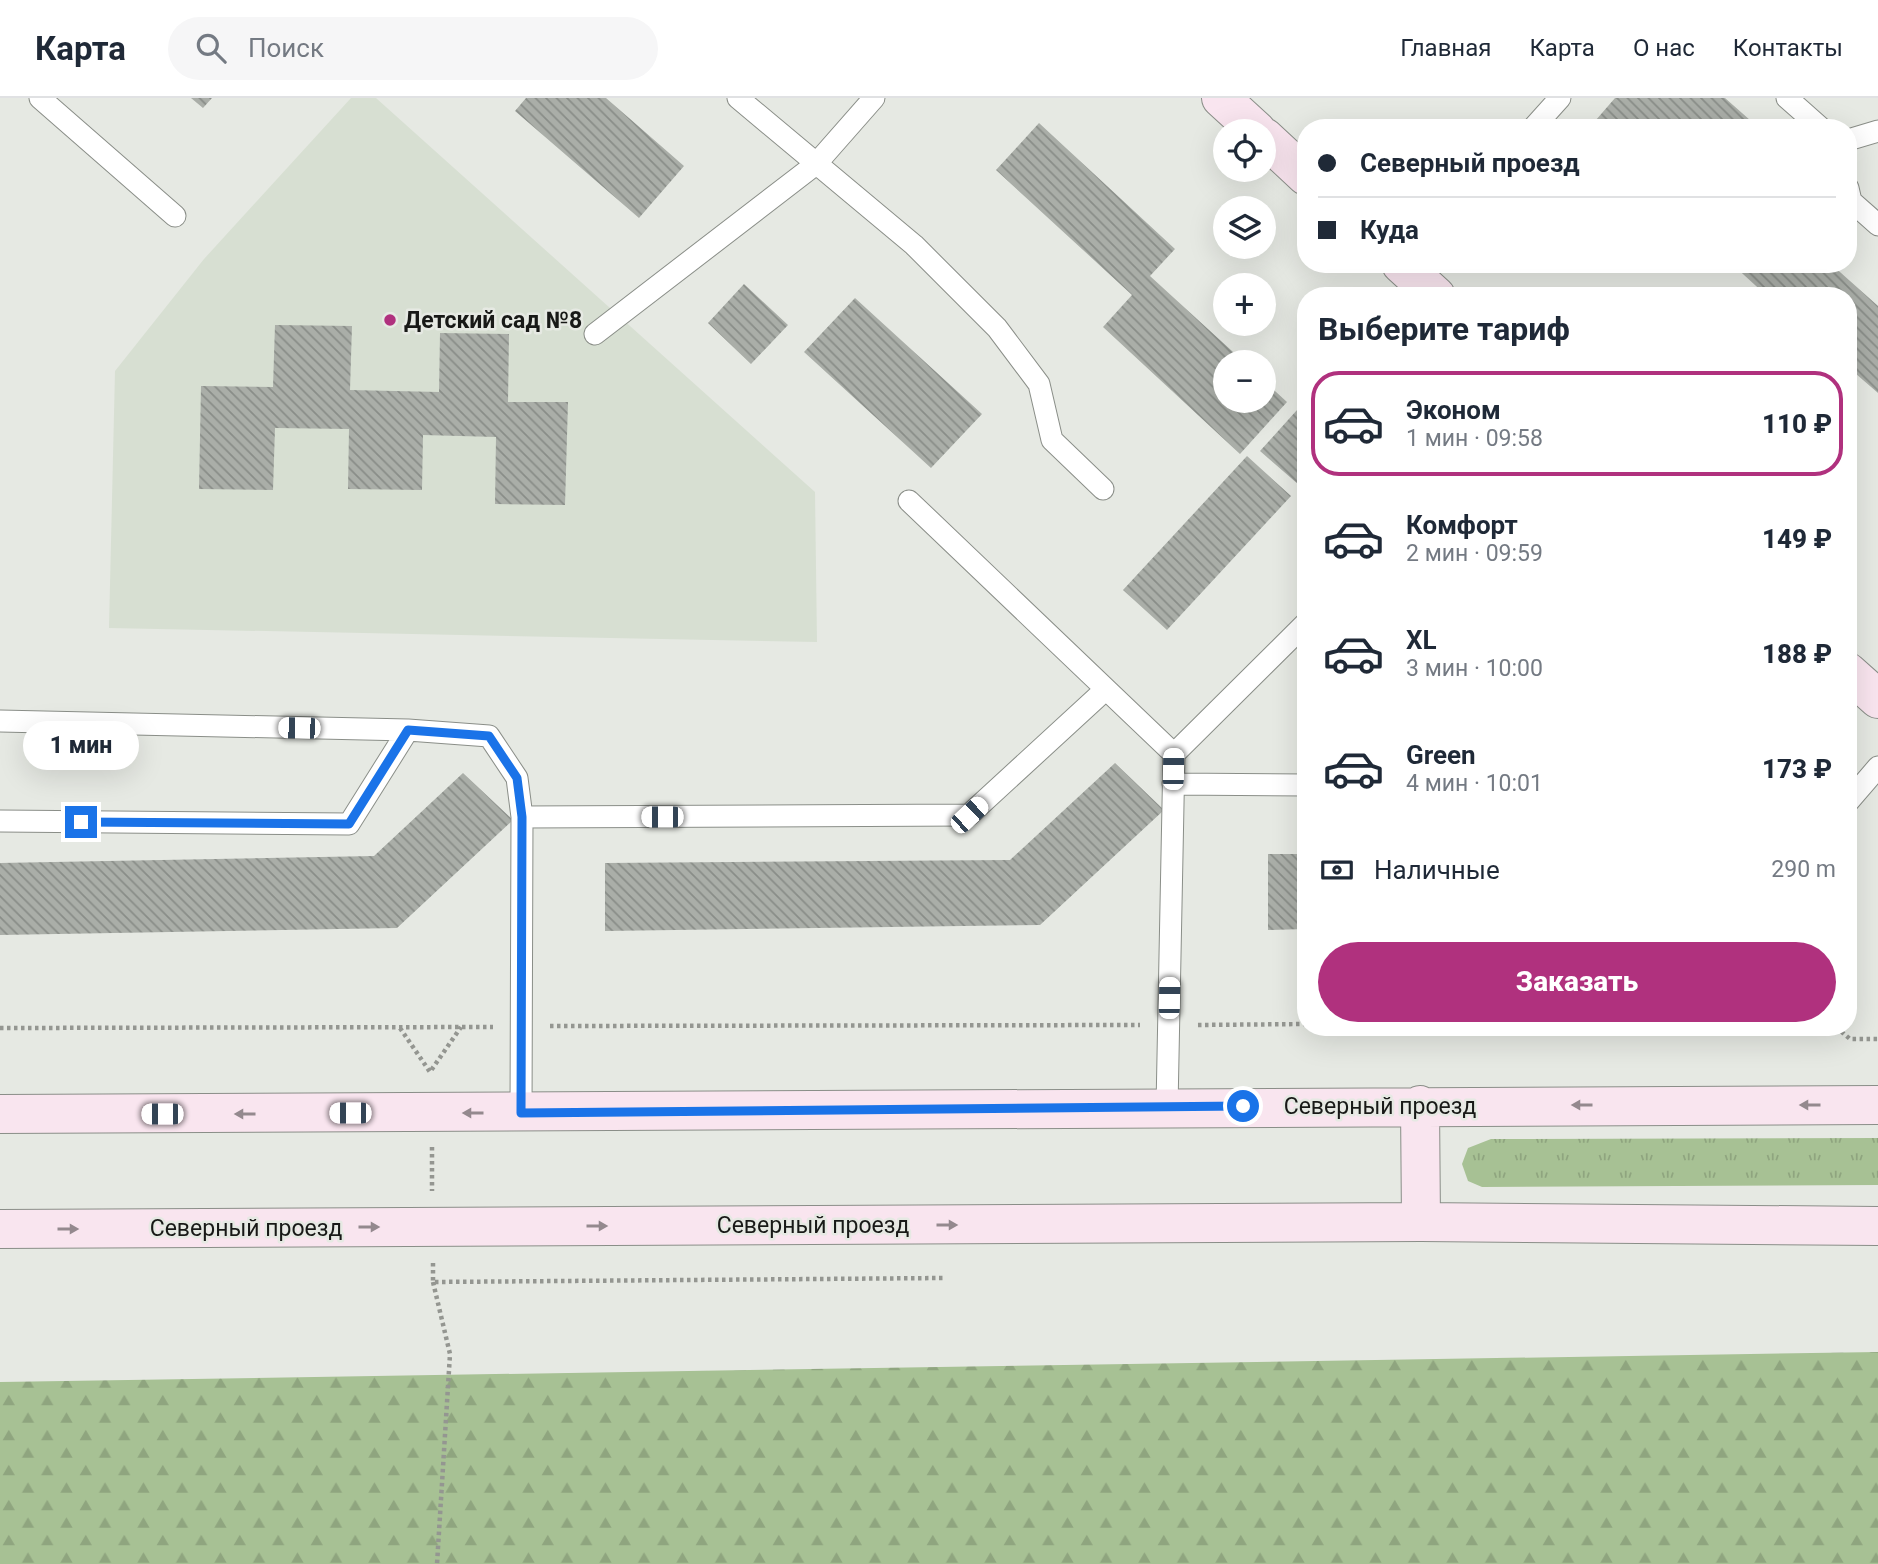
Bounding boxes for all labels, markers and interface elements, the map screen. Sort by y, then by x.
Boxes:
search box [168,17,658,80]
text: Карта [35,29,126,68]
icon: search [192,29,230,67]
text: Поиск [248,33,324,63]
text: Главная [1400,34,1491,62]
text: Карта [1529,34,1595,62]
text: О нас [1633,34,1695,62]
text: Контакты [1733,34,1843,62]
map controls [1213,119,1276,413]
button: locate [1213,119,1276,182]
text: Северный проезд [1360,148,1580,178]
button: layers [1213,196,1276,259]
text: Куда [1360,215,1419,245]
button: + [1213,273,1276,336]
place label: Детский сад №8 [404,307,582,334]
text: Выберите тариф [1318,310,1570,348]
marker: Детский сад №8 [382,312,398,328]
button: − [1213,350,1276,413]
icon: car [1322,392,1385,455]
text: Эконом [1406,395,1501,425]
text: 110 ₽ [1762,409,1832,439]
text: 1 мин · 09:58 [1406,425,1543,452]
icon: car [1322,507,1385,570]
text: Комфорт [1406,510,1518,540]
text: 149 ₽ [1762,524,1832,554]
text: 2 мин · 09:59 [1406,540,1543,567]
icon: car [1322,622,1385,685]
text: XL [1406,625,1437,655]
text: 188 ₽ [1762,639,1832,669]
text: 3 мин · 10:00 [1406,655,1543,682]
car [278,717,321,739]
callout: 1 мин [23,720,139,770]
text: 1 мин [50,732,112,759]
icon: car [1322,737,1385,800]
text: Green [1406,740,1476,770]
car [1163,748,1184,790]
text: 173 ₽ [1762,754,1832,784]
text: 4 мин · 10:01 [1406,770,1543,797]
car [947,793,992,837]
route end [65,806,97,838]
car [642,807,684,828]
icon: cash [1318,851,1356,889]
text: Наличные [1374,855,1500,885]
text: 290 m [1771,856,1836,883]
button: Заказать [1318,942,1836,1022]
car [1159,977,1180,1019]
route start [1227,1090,1259,1122]
street label: Северный проезд [1284,1093,1476,1120]
one-way arrow [1571,1099,1593,1111]
one-way arrow [1799,1099,1821,1111]
car [330,1103,372,1124]
car [142,1104,184,1125]
one-way arrow [462,1107,484,1119]
one-way arrow [234,1108,256,1120]
street label: Северный проезд [717,1212,909,1239]
street label: Северный проезд [150,1215,342,1242]
one-way arrow [936,1219,958,1231]
one-way arrow [586,1220,608,1232]
one-way arrow [358,1222,380,1233]
one-way arrow [57,1223,79,1235]

